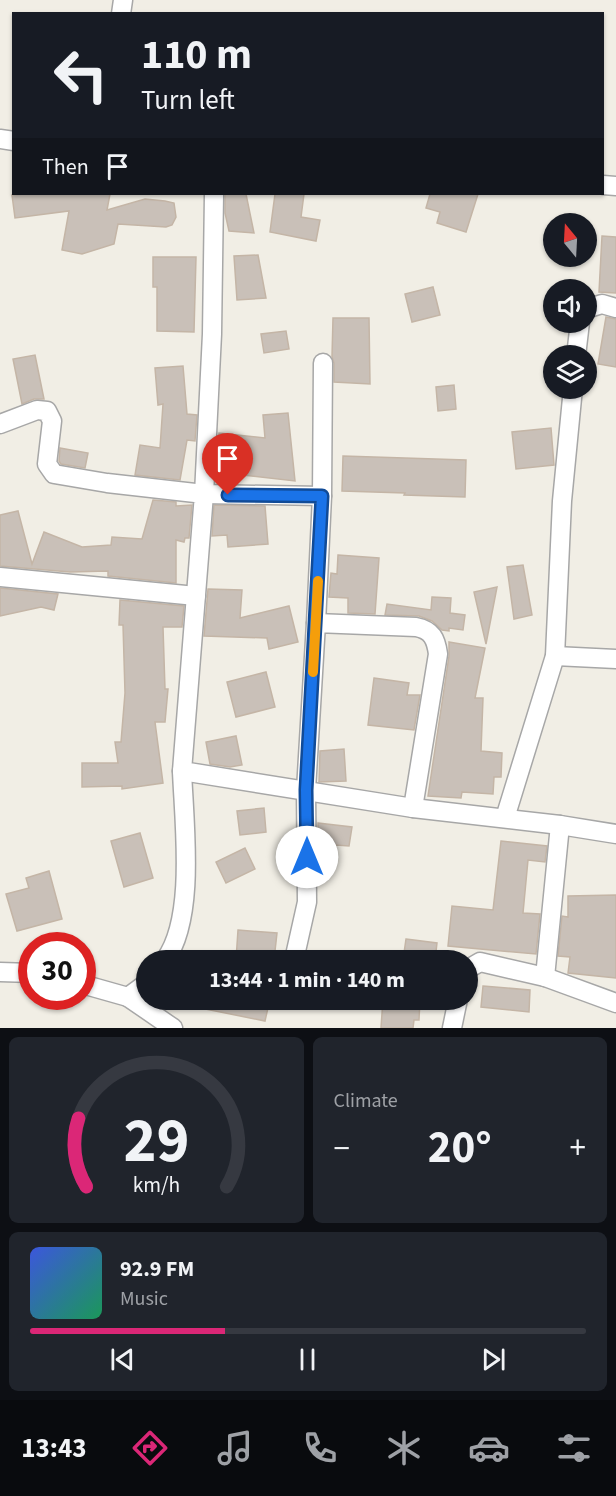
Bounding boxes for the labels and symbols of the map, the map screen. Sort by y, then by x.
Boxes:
north arrow [543,213,597,267]
pin [202,433,253,495]
position arrow [275,825,339,889]
speed limit sign: 30 [18,932,96,1010]

